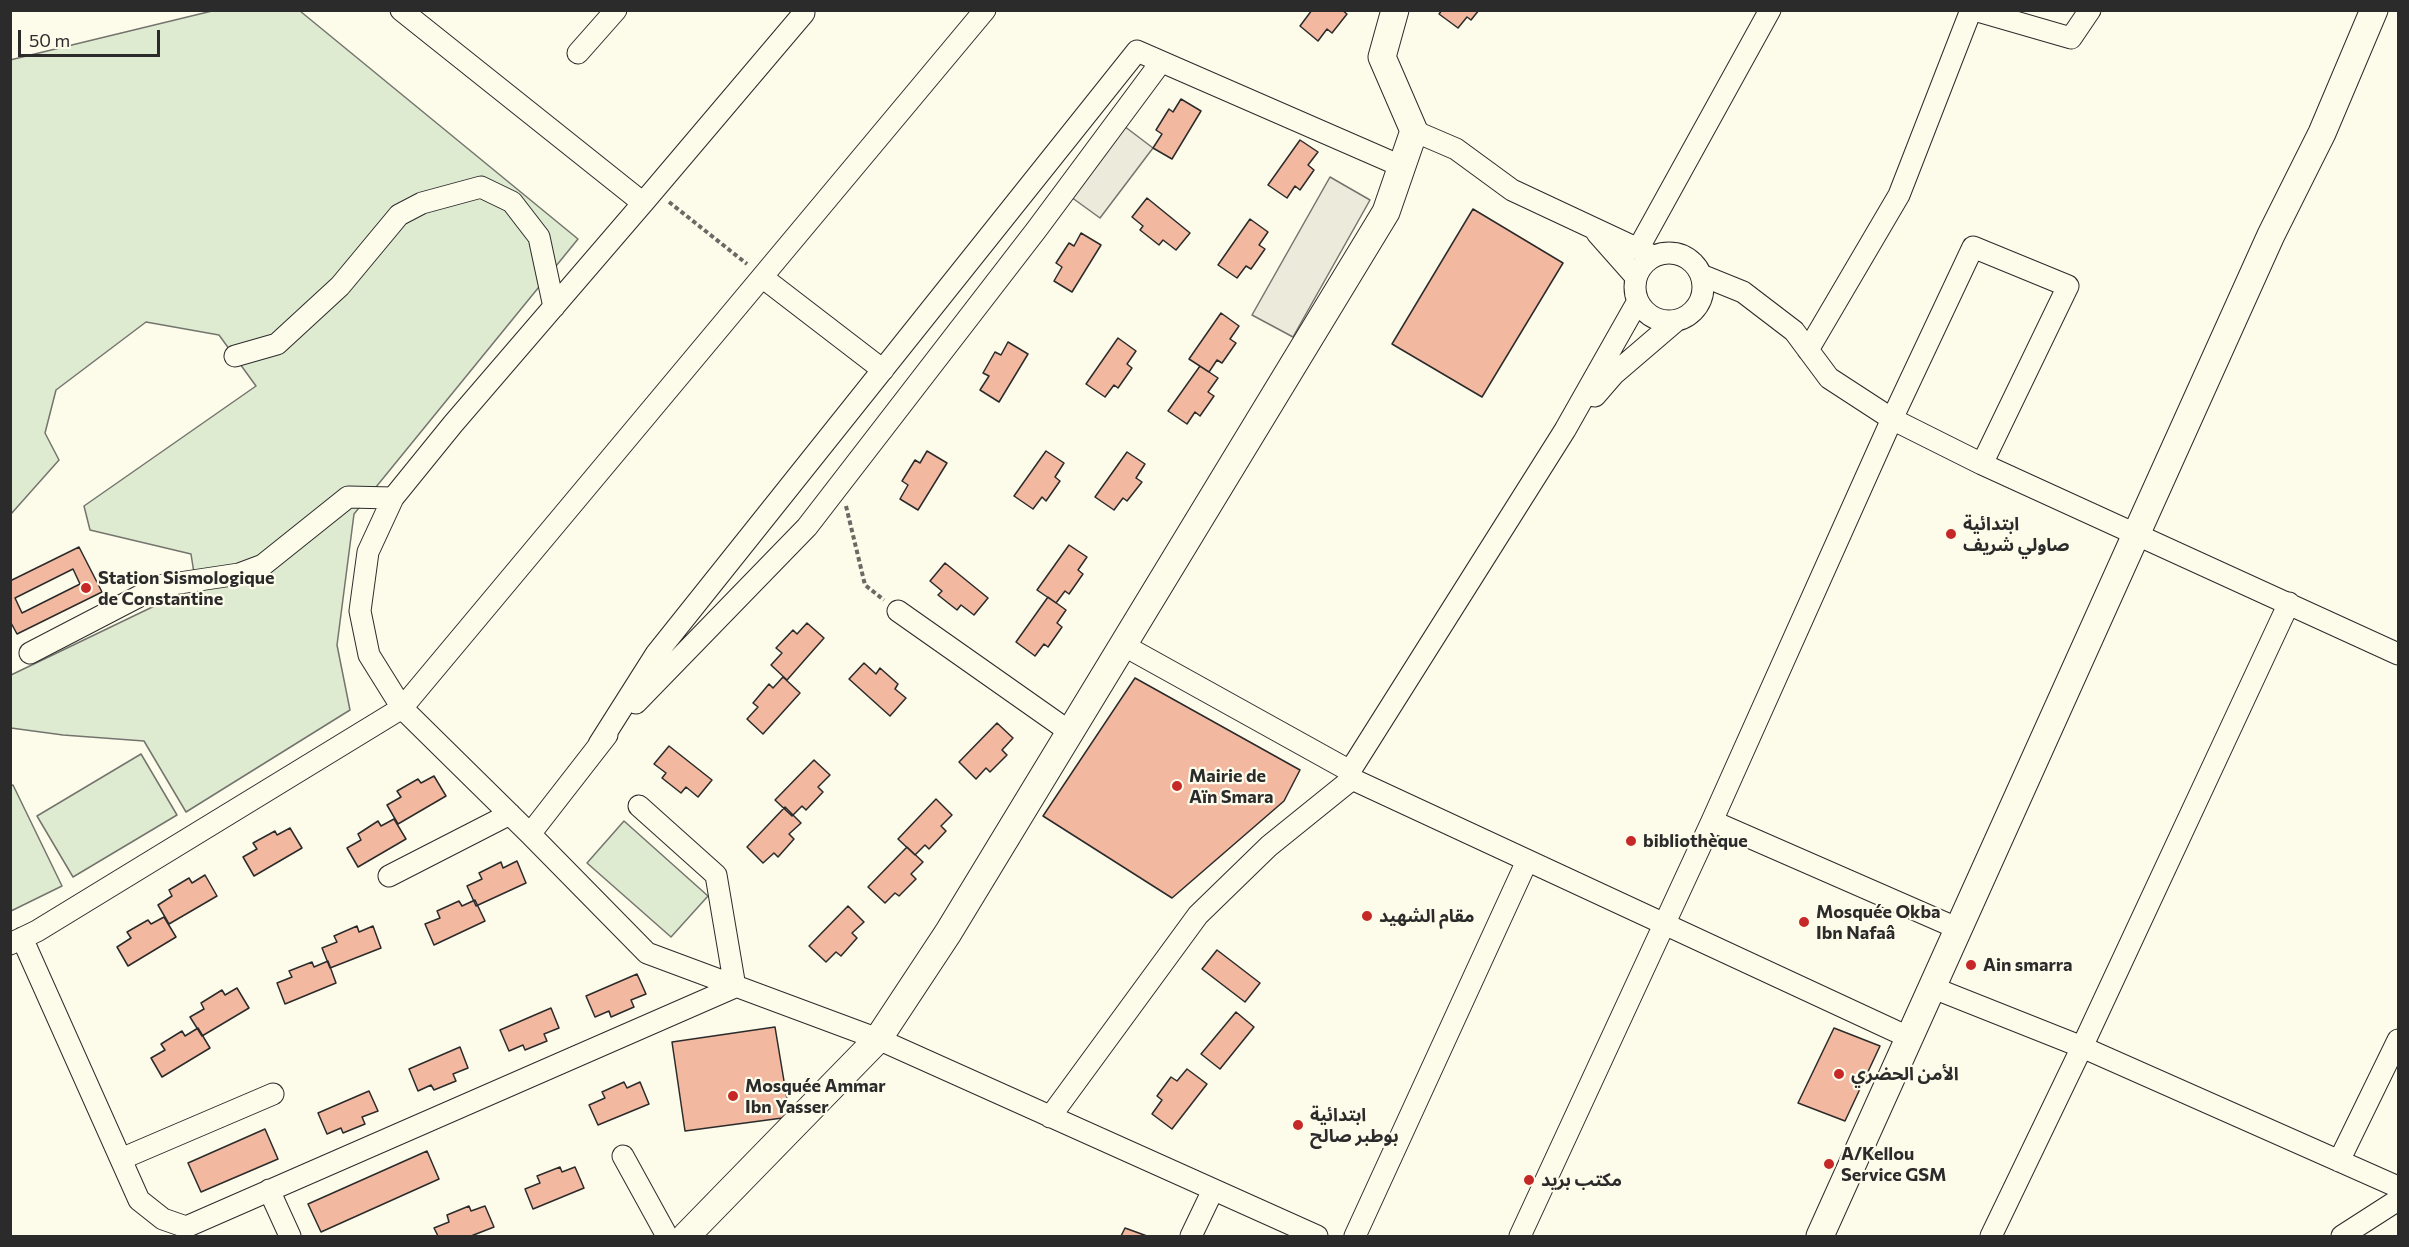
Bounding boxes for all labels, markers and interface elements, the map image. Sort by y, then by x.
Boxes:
scale bar [21,18,164,56]
text: 50 m [29,29,70,51]
place label: ابتدائية صاولي شريف [1963,513,2070,556]
marker: ابتدائية صاولي شريف [1944,527,1958,541]
place label: Station Sismologique de Constantine [98,567,275,610]
marker: Station Sismologique de Constantine [79,581,93,595]
place label: Mairie de Aïn Smara [1189,765,1274,808]
marker: Mairie de Aïn Smara [1170,779,1184,793]
place label: bibliothèque [1643,830,1748,852]
marker: bibliothèque [1624,834,1638,848]
place label: Mosquée Okba Ibn Nafaâ [1816,901,1941,944]
place label: مقام الشهيد [1379,905,1475,927]
marker: مقام الشهيد [1360,909,1374,923]
marker: Mosquée Okba Ibn Nafaâ [1797,915,1811,929]
place label: Ain smarra [1983,954,2073,976]
marker: Ain smarra [1964,958,1978,972]
place label: الأمن الحضري [1851,1063,1959,1085]
marker: الأمن الحضري [1832,1067,1846,1081]
place label: Mosquée Ammar Ibn Yasser [745,1075,886,1118]
marker: Mosquée Ammar Ibn Yasser [726,1089,740,1103]
place label: ابتدائية بوطبر صالح [1310,1104,1399,1146]
marker: ابتدائية بوطبر صالح [1291,1118,1305,1132]
place label: A/Kellou Service GSM [1841,1143,1946,1186]
marker: A/Kellou Service GSM [1822,1157,1836,1171]
place label: مكتب بريد [1541,1169,1622,1191]
marker: مكتب بريد [1522,1173,1536,1187]

